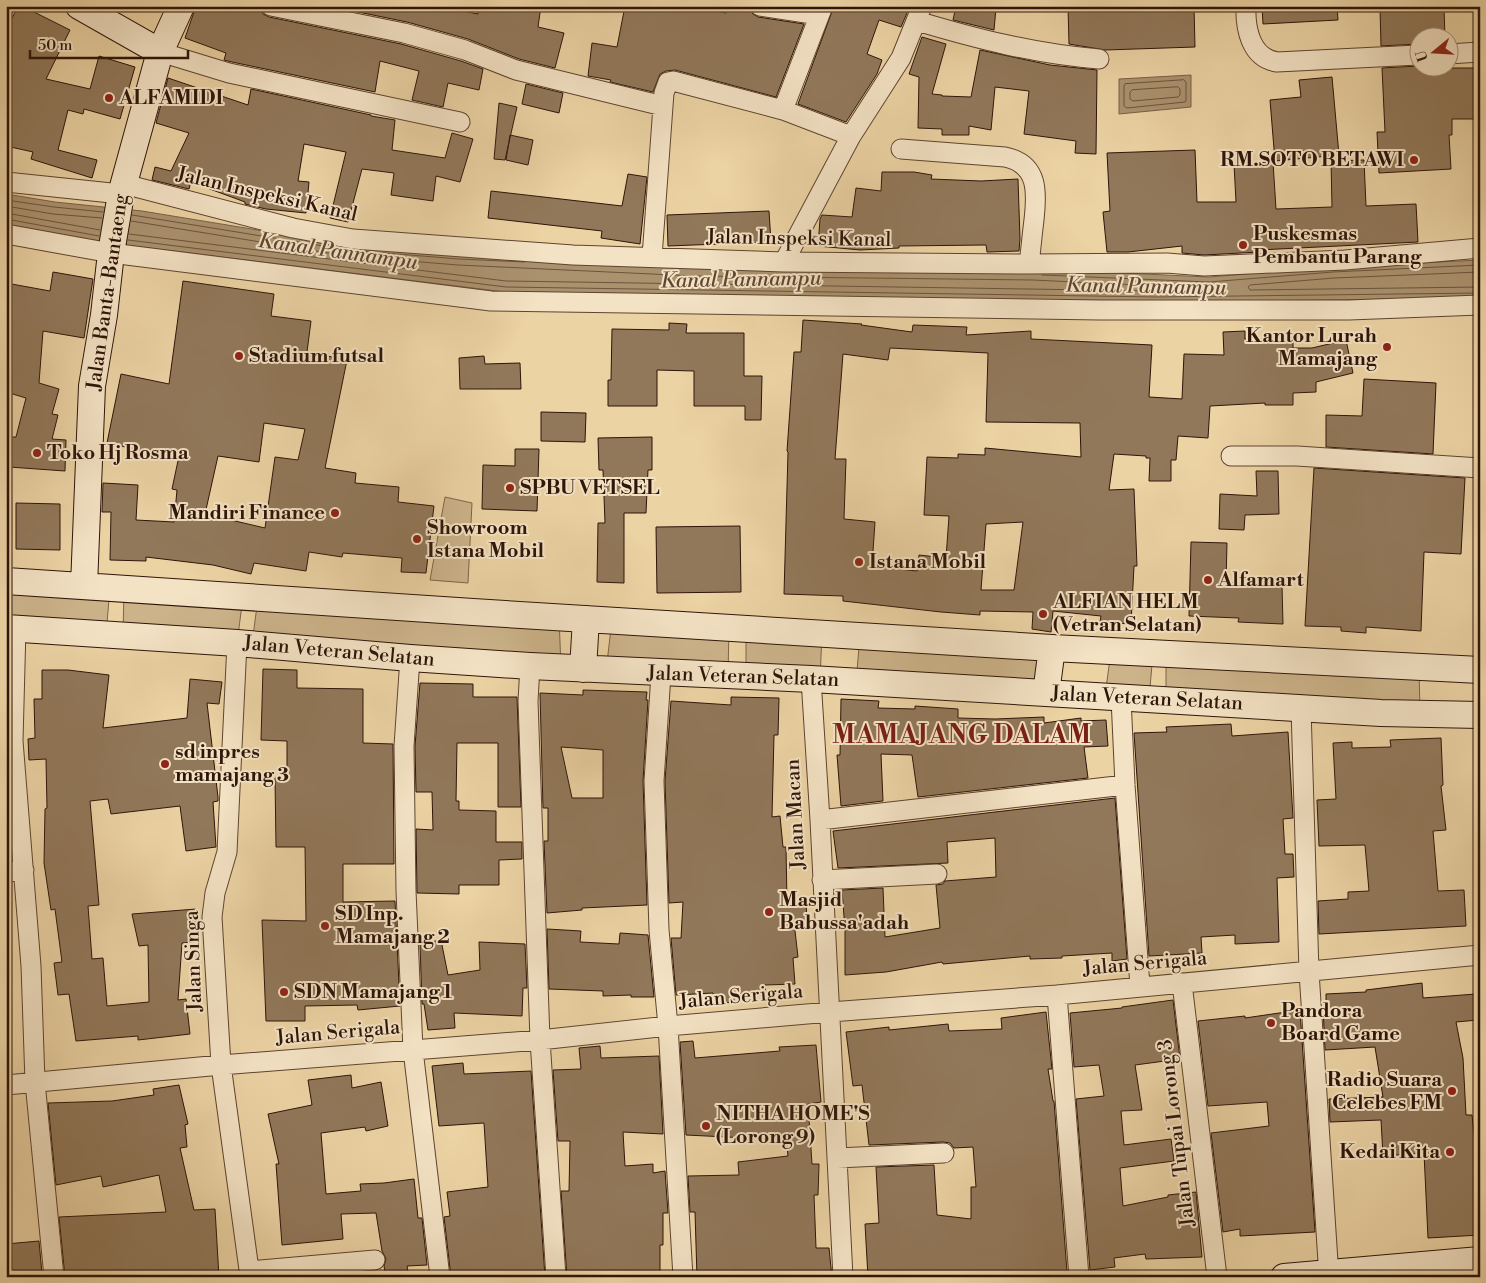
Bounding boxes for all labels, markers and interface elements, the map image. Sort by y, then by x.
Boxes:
scale bar [30,28,188,60]
north arrow [1408,28,1458,78]
text: 50 m [38,36,72,55]
text: U [1412,48,1433,64]
place label: ALFAMIDI [118,86,223,111]
marker: ALFAMIDI [103,92,115,104]
place label: RM.SOTO BETAWI [1220,148,1404,173]
marker: RM.SOTO BETAWI [1408,154,1420,166]
street label: Jalan Inspeksi Kanal [173,162,360,228]
street label: Jalan Banta-Bantaeng [82,191,134,393]
place label: Puskesmas Pembantu Parang [1253,222,1422,270]
street label: Jalan Inspeksi Kanal [705,225,892,253]
water label: Kanal Pannampu [256,228,420,276]
marker: Puskesmas Pembantu Parang [1237,239,1249,251]
water label: Kanal Pannampu [660,266,822,294]
water label: Kanal Pannampu [1065,273,1227,301]
place label: Kantor Lurah Mamajang [1246,324,1378,372]
marker: Kantor Lurah Mamajang [1381,341,1393,353]
place label: Stadium futsal [249,344,384,369]
marker: Stadium futsal [233,350,245,362]
place label: Toko Hj Rosma [47,441,189,466]
marker: Toko Hj Rosma [31,447,43,459]
place label: SPBU VETSEL [520,476,660,501]
marker: SPBU VETSEL [504,482,516,494]
place label: Mandiri Finance [168,501,325,526]
marker: Mandiri Finance [329,507,341,519]
place label: Showroom Istana Mobil [427,516,545,564]
marker: Showroom Istana Mobil [411,533,423,545]
place label: Istana Mobil [869,550,987,575]
marker: Istana Mobil [853,556,865,568]
place label: Alfamart [1217,568,1304,593]
marker: Alfamart [1202,574,1214,586]
place label: ALFIAN HELM (Vetran Selatan) [1052,590,1202,638]
marker: ALFIAN HELM (Vetran Selatan) [1037,608,1049,620]
street label: Jalan Veteran Selatan [241,631,436,673]
street label: Jalan Veteran Selatan [646,661,840,693]
street label: Jalan Veteran Selatan [1049,681,1244,717]
district label: MAMAJANG DALAM [832,720,1092,751]
place label: sd inpres mamajang 3 [175,740,289,788]
marker: sd inpres mamajang 3 [159,758,171,770]
street label: Jalan Macan [781,758,811,871]
place label: Masjid Babussa'adah [779,888,910,936]
place label: SD Inp. Mamajang 2 [335,902,450,950]
marker: Masjid Babussa'adah [763,906,775,918]
street label: Jalan Singa [180,909,208,1013]
marker: SD Inp. Mamajang 2 [319,920,331,932]
street label: Jalan Serigala [1081,946,1209,982]
street label: Jalan Serigala [677,979,805,1015]
place label: SDN Mamajang 1 [294,980,453,1005]
marker: SDN Mamajang 1 [278,986,290,998]
place label: Pandora Board Game [1281,999,1400,1047]
street label: Jalan Serigala [274,1015,402,1051]
marker: Pandora Board Game [1265,1017,1277,1029]
street label: Jalan Tupai Lorong 3 [1153,1038,1201,1229]
place label: Radio Suara Celebes FM [1327,1068,1442,1116]
marker: Radio Suara Celebes FM [1446,1085,1458,1097]
place label: NITHA HOME'S (Lorong 9) [716,1102,870,1150]
marker: NITHA HOME'S (Lorong 9) [700,1120,712,1132]
place label: Kedai Kita [1339,1140,1440,1165]
marker: Kedai Kita [1444,1146,1456,1158]

